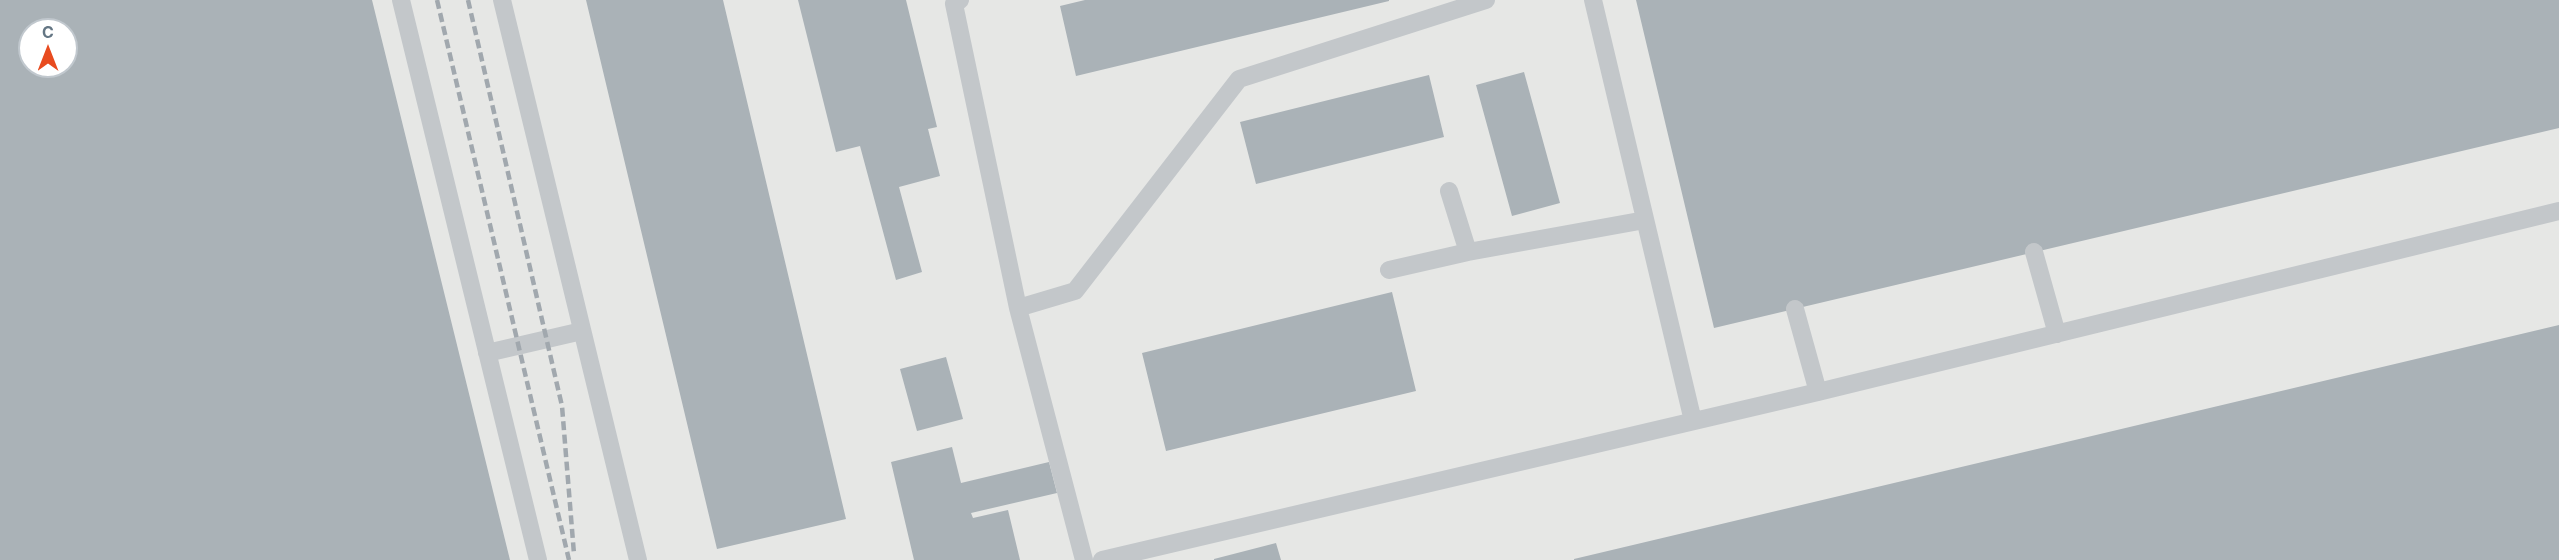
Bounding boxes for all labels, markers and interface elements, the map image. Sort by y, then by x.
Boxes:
north arrow [18,18,78,78]
text: С [42,22,54,42]

